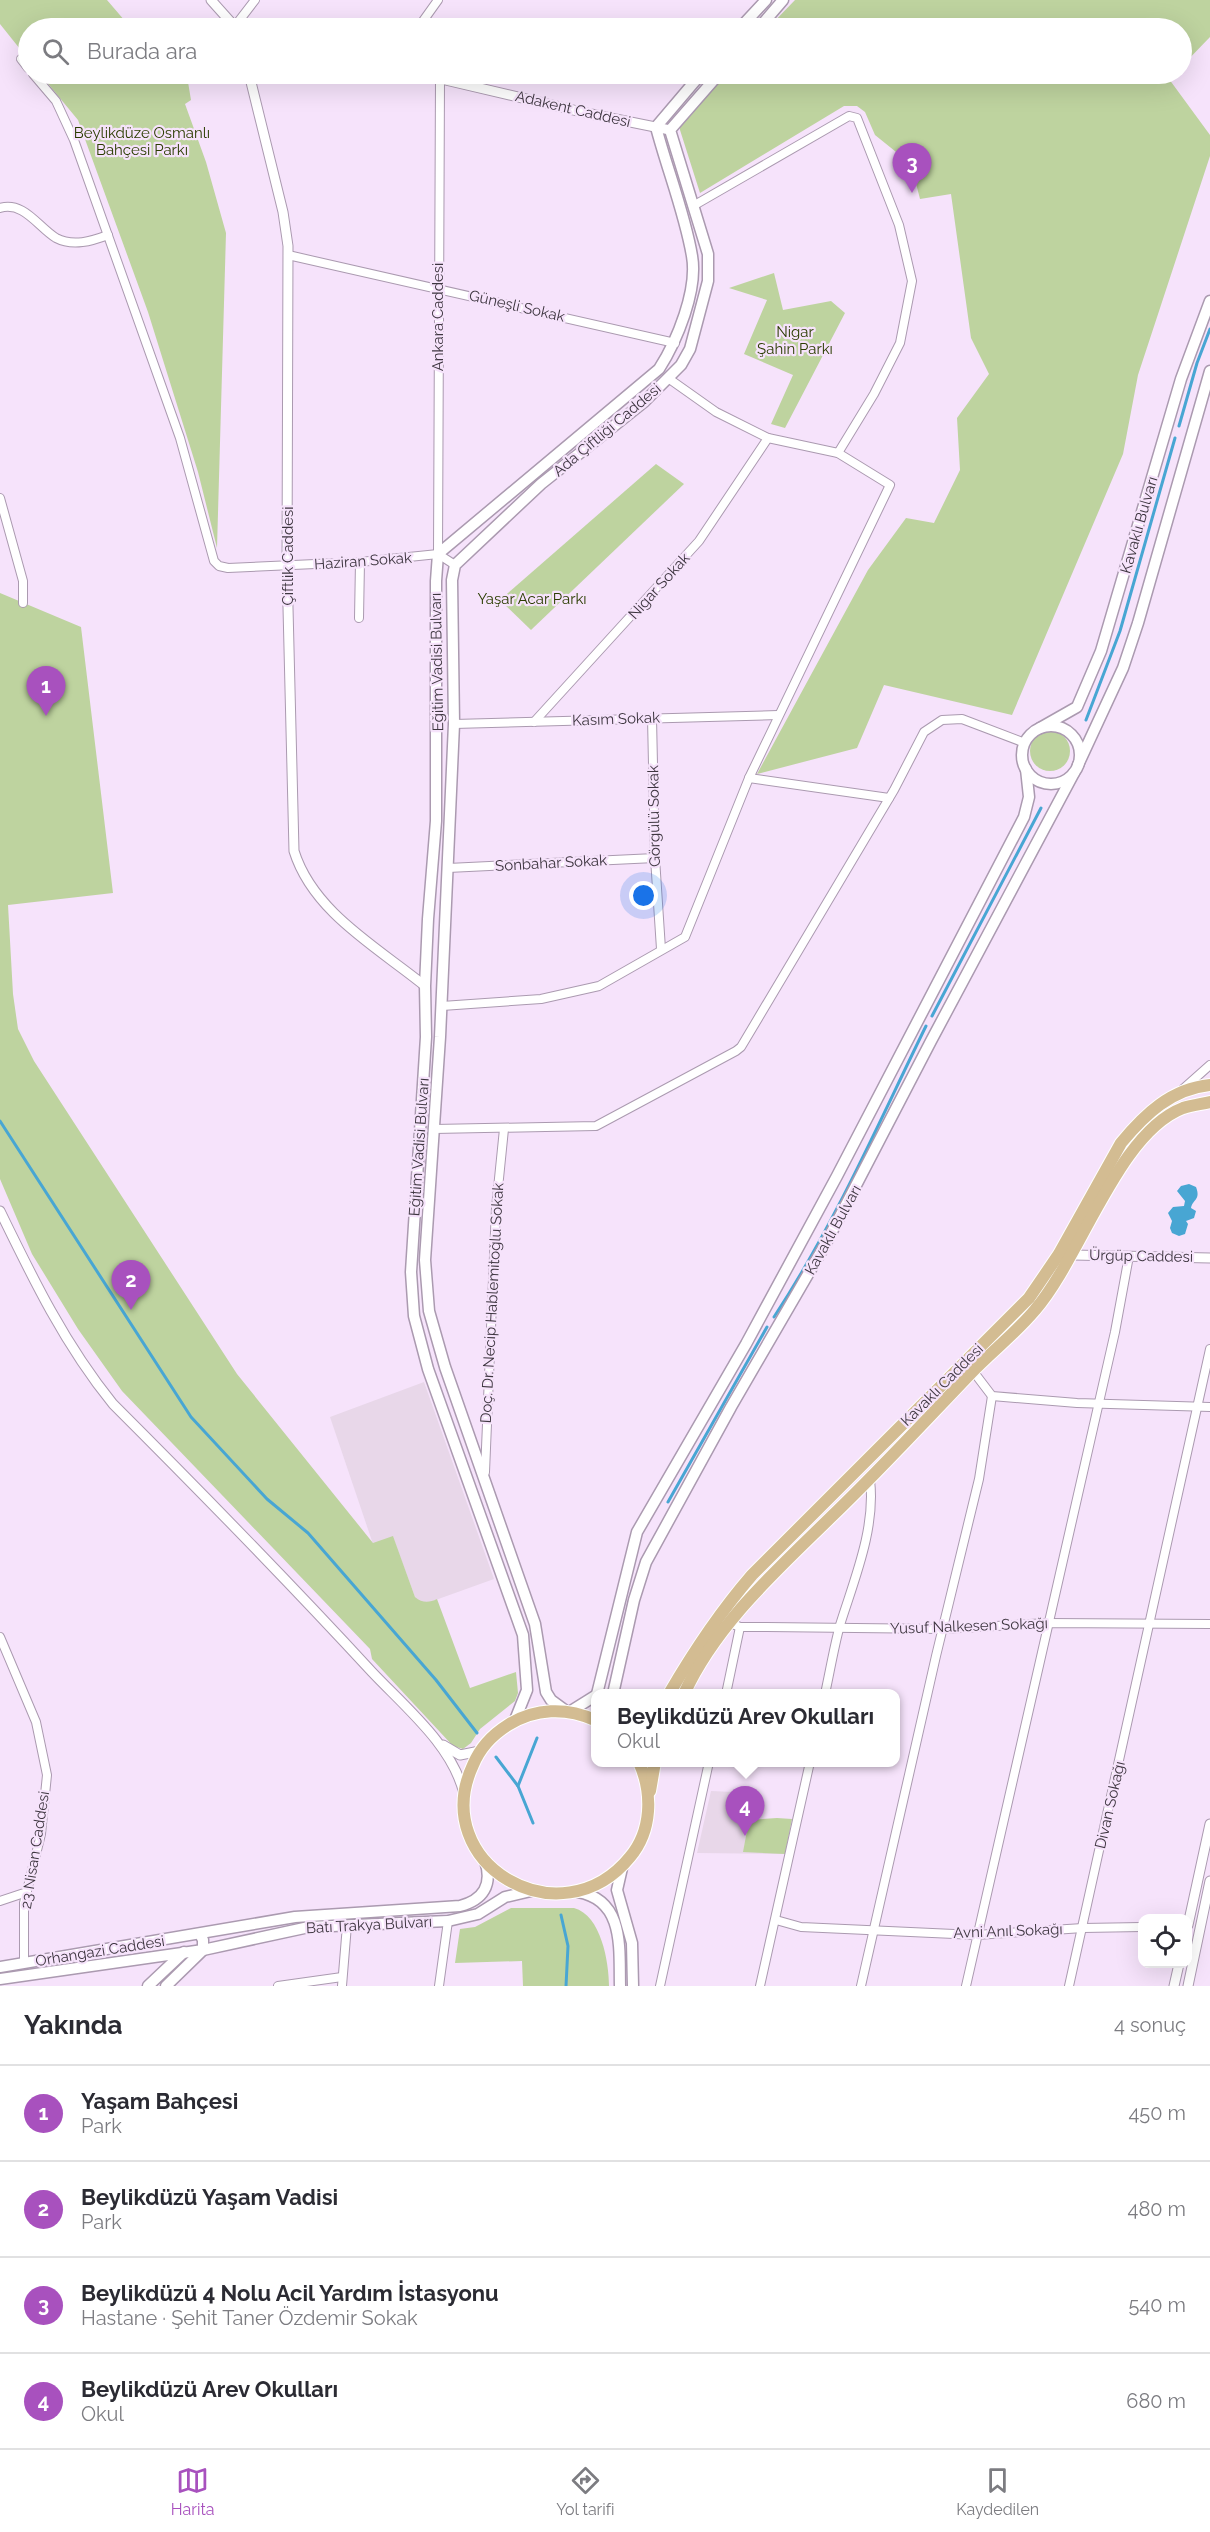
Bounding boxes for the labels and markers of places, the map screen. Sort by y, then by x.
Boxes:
pin: 3 [892,144,932,193]
pin: 1 [26,666,66,716]
pin: 2 [112,1260,150,1310]
pin: 4 [726,1786,764,1836]

